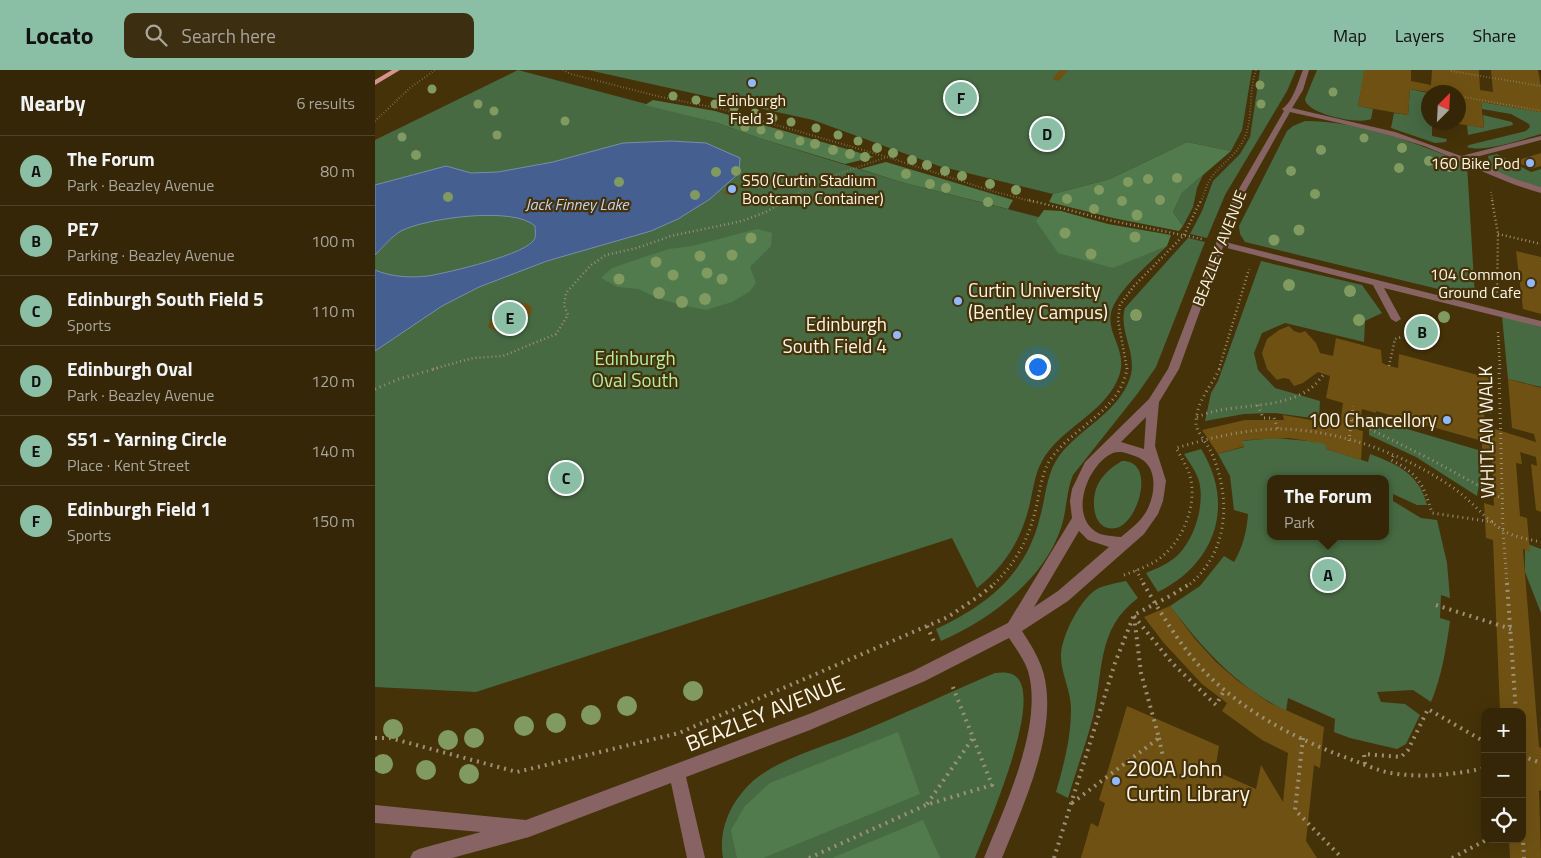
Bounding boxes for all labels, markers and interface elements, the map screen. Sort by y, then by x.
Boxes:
search box [124,13,474,58]
text: Locato [25,17,94,53]
icon: search [142,21,170,49]
text: Search here [182,21,276,50]
text: Map [1333,22,1367,49]
text: Layers [1395,22,1444,49]
text: Share [1472,22,1516,49]
marker: Edinburgh Field 3 [746,77,758,89]
pin: F [945,79,977,117]
north arrow [1421,85,1466,130]
text: Nearby [20,87,85,119]
place label: Edinburgh Field 3 [718,88,786,130]
text: 6 results [296,91,355,115]
pin: D [1031,115,1063,153]
text: The Forum [67,144,155,173]
place label: 160 Bike Pod [1431,151,1520,175]
marker: 160 Bike Pod [1524,157,1536,169]
text: A [31,159,41,183]
text: 80 m [320,159,355,183]
place label: S50 (Curtin Stadium Bootcamp Container) [742,168,884,210]
text: Park · Beazley Avenue [67,173,214,197]
marker: S50 (Curtin Stadium Bootcamp Container) [726,183,738,195]
street label: BEAZLEY AVENUE [1186,186,1252,310]
water label: Jack Finney Lake [525,192,630,216]
text: PE7 [67,214,99,243]
text: B [31,229,41,253]
text: 100 m [311,229,355,253]
text: Parking · Beazley Avenue [67,243,235,267]
place label: 104 Common Ground Cafe [1430,262,1521,304]
place label: Curtin University (Bentley Campus) [968,275,1108,326]
marker: 104 Common Ground Cafe [1525,277,1537,289]
text: Edinburgh South Field 5 [67,284,264,313]
marker: Curtin University (Bentley Campus) [952,295,964,307]
text: C [32,299,40,323]
text: 110 m [311,299,355,323]
pin: E [494,299,526,337]
place label: Edinburgh South Field 4 [783,309,887,360]
text: Sports [67,313,111,337]
pin: B [1406,313,1438,351]
marker: Edinburgh South Field 4 [891,329,903,341]
park label: Edinburgh Oval South [592,343,678,394]
text: Edinburgh Oval [67,354,193,383]
your location [1025,354,1051,380]
street label: WHITLAM WALK [1470,365,1501,499]
text: D [31,369,41,393]
text: 120 m [311,369,355,393]
text: Park · Beazley Avenue [67,383,214,407]
place label: 100 Chancellory [1308,405,1437,434]
marker: 100 Chancellory [1441,414,1453,426]
text: S51 - Yarning Circle [67,424,227,453]
text: E [32,439,40,463]
text: 140 m [311,439,355,463]
text: Place · Kent Street [67,453,190,477]
pin: C [550,459,582,497]
popup [1267,475,1389,540]
text: The Forum [1284,481,1372,510]
text: Edinburgh Field 1 [67,494,211,523]
text: F [32,509,40,533]
text: 150 m [311,509,355,533]
text: Park [1284,510,1315,534]
text: Sports [67,523,111,547]
pin: A [1312,556,1344,594]
street label: BEAZLEY AVENUE [680,666,850,760]
map controls [1481,708,1526,843]
button: + [1481,708,1526,753]
place label: 200A John Curtin Library [1126,751,1250,810]
button: − [1481,753,1526,798]
marker: 200A John Curtin Library [1110,775,1122,787]
button: locate [1481,798,1526,843]

